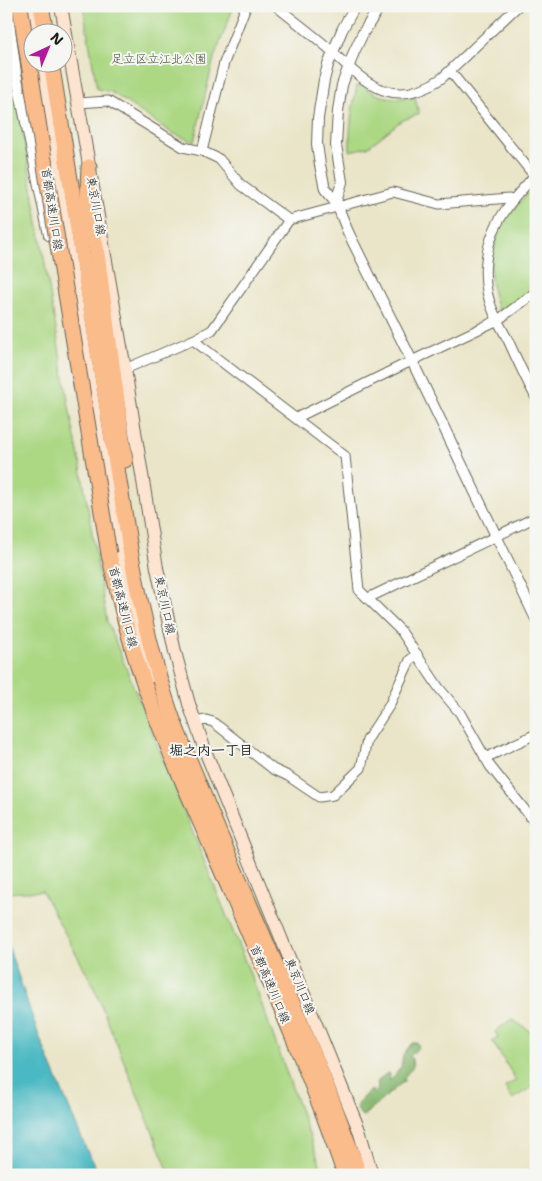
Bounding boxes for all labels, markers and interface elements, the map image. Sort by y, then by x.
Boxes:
north arrow [22,22,72,72]
text: N [47,28,67,49]
park label: 足立区立江北公園 [111,51,207,67]
street label: 首都高速川口線 [38,166,66,252]
street label: 東京川口線 [83,175,109,237]
street label: 首都高速川口線 [105,564,141,650]
street label: 東京川口線 [151,574,179,636]
district label: 堀之内一丁目 [169,741,253,759]
street label: 首都高速川口線 [246,942,294,1026]
street label: 東京川口線 [281,955,319,1017]

